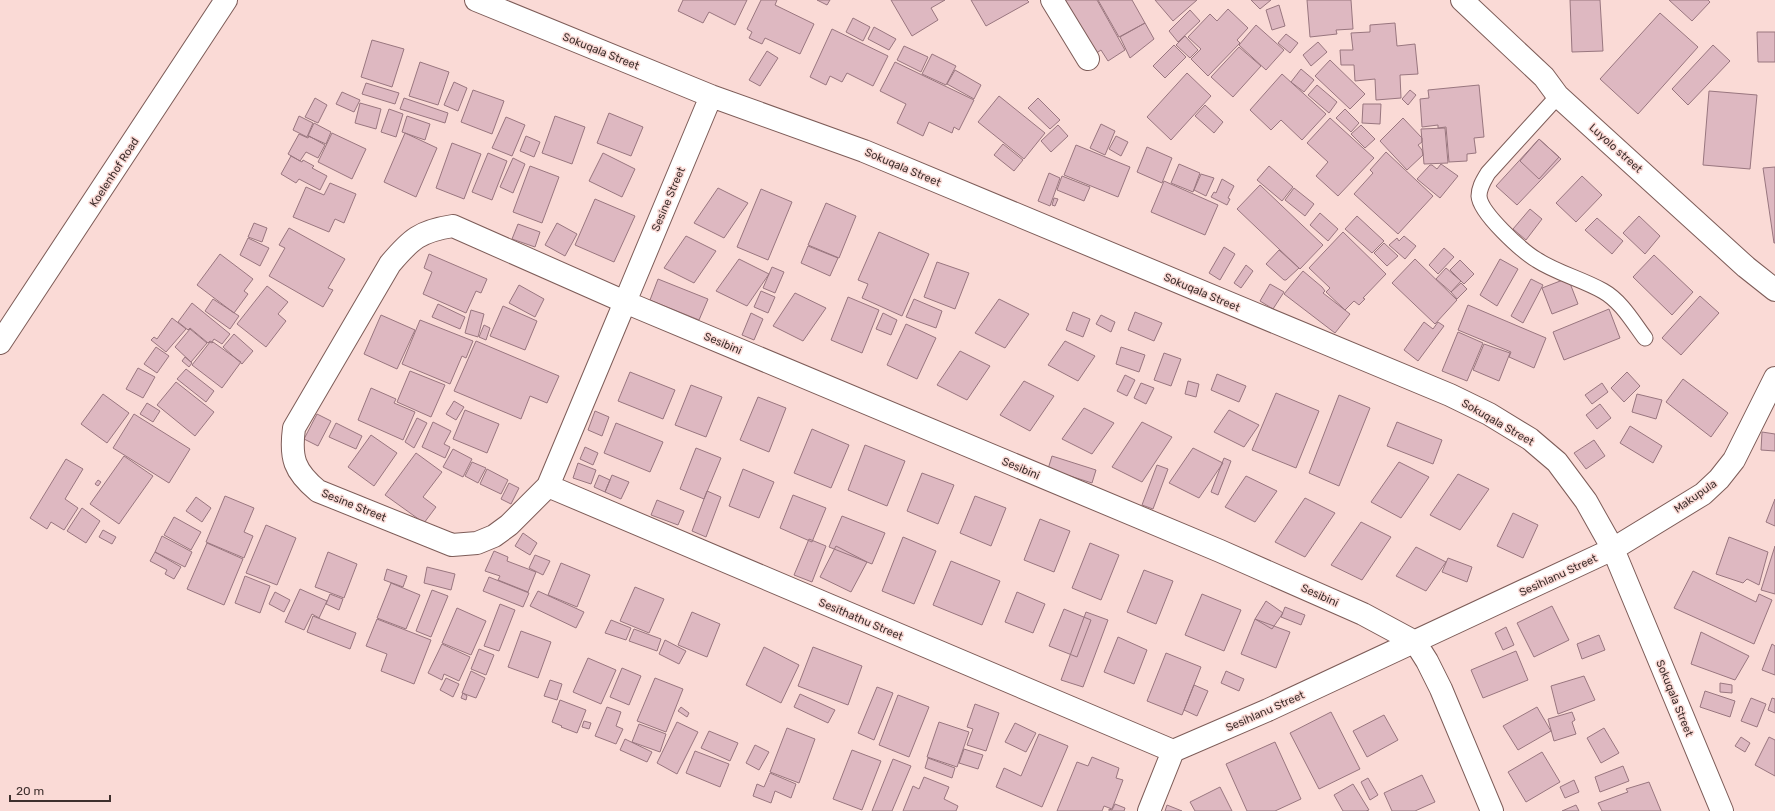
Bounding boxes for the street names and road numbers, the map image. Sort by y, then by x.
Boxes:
street label: Sokuqala Street [561,30,642,73]
street label: Luyolo street [1586,121,1645,176]
street label: Koelenhof Road [87,135,142,209]
street label: Sokuqala Street [863,146,943,190]
street label: Sesine Street [649,164,688,233]
street label: Sokuqala Street [1162,271,1242,315]
street label: Sesibini [702,330,744,357]
street label: Sokuqala Street [1459,396,1537,449]
street label: Sesibini [1000,455,1042,482]
street label: Makupula [1671,477,1719,516]
street label: Sesine Street [320,487,389,525]
street label: Sesihlanu Street [1517,551,1600,599]
street label: Sesibini [1299,581,1341,609]
street label: Sesithathu Street [817,596,906,643]
street label: Sokuqala Street [1653,658,1696,739]
street label: Sesihlanu Street [1224,688,1307,735]

